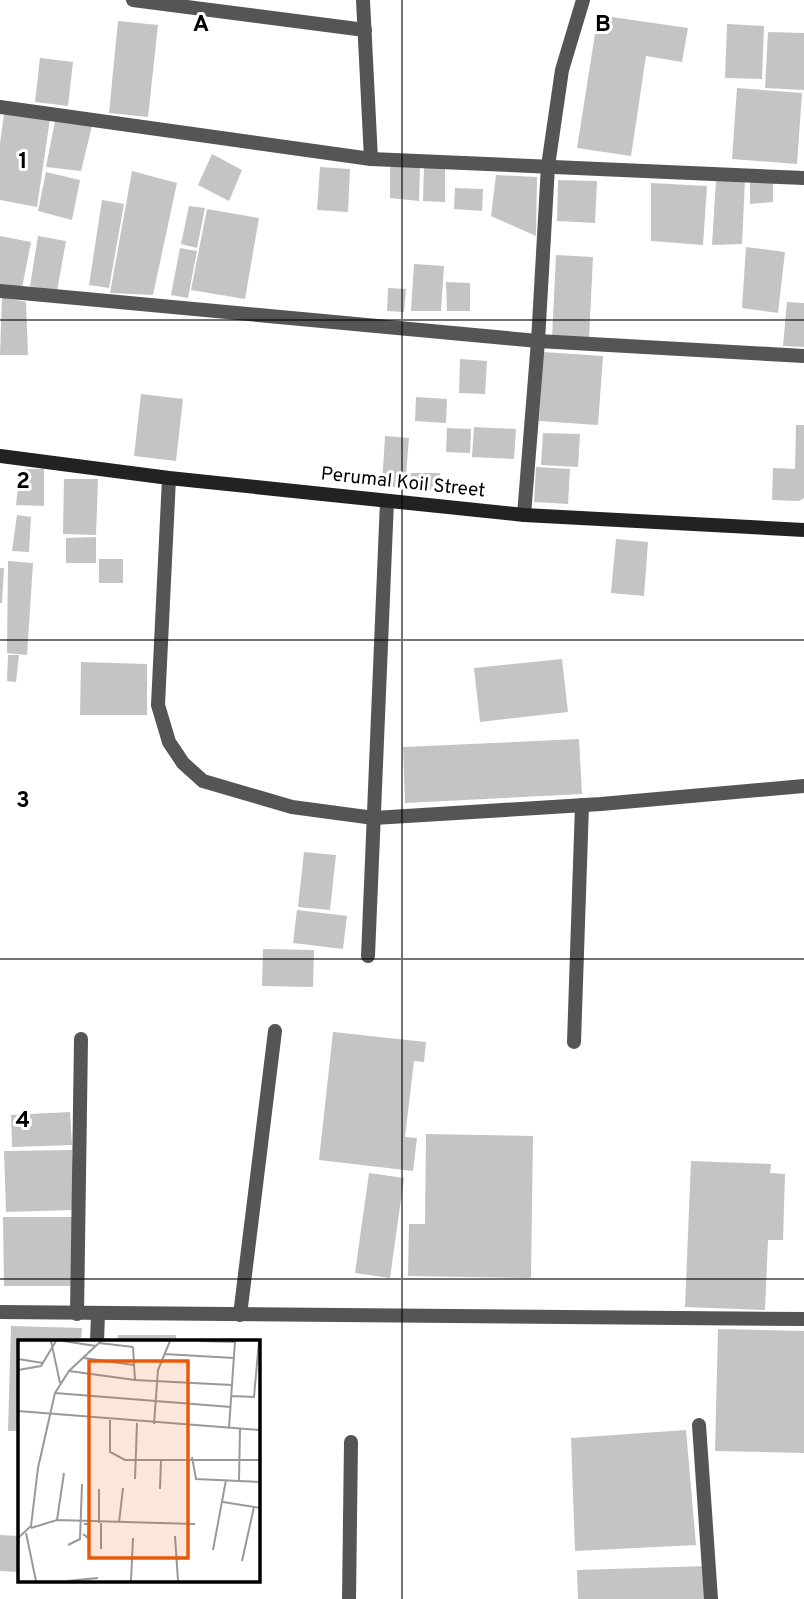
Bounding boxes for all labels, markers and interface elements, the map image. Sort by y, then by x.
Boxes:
text: A [193,11,209,40]
text: B [595,11,611,40]
text: 1 [18,148,28,177]
street label: Perumal Koil Street [320,462,486,504]
text: 2 [16,468,30,497]
text: 3 [16,787,30,816]
text: 4 [16,1107,30,1136]
inset map [18,1340,259,1582]

